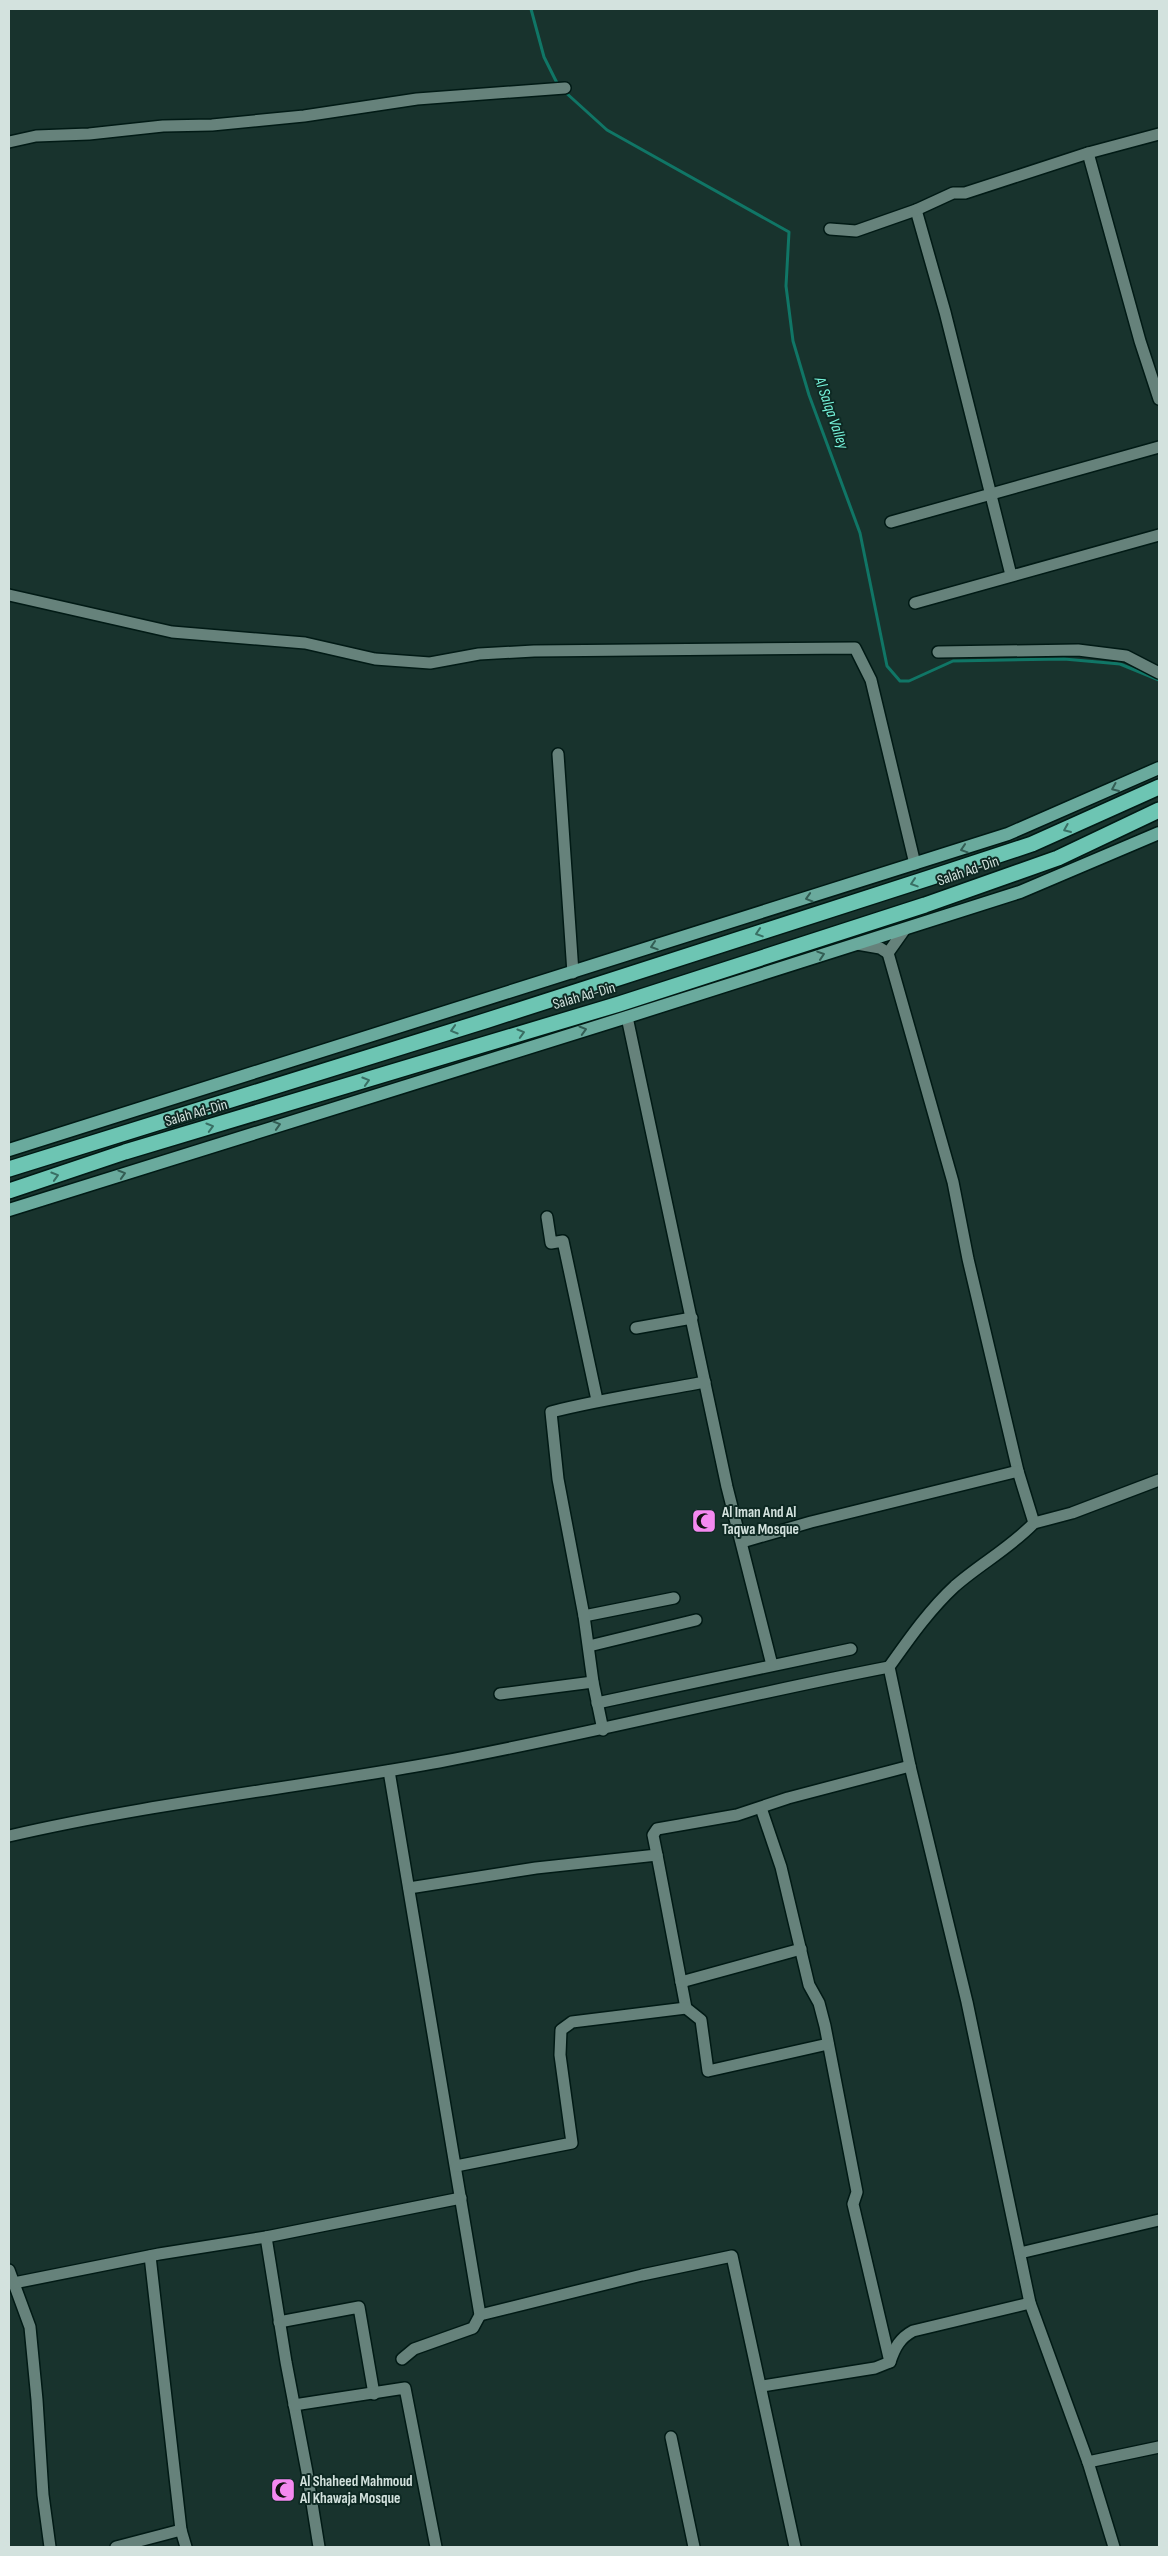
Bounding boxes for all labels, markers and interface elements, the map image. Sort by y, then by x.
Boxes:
water label: Al Salqa Valley [809,373,853,452]
one-way arrow [1111,782,1120,793]
one-way arrow [1063,823,1072,834]
one-way arrow [961,843,969,853]
street label: Salah Ad-Din [935,852,1001,890]
one-way arrow [910,878,919,888]
one-way arrow [806,892,814,902]
one-way arrow [755,927,764,937]
one-way arrow [651,941,659,951]
one-way arrow [816,951,825,961]
street label: Salah Ad-Din [551,978,617,1014]
one-way arrow [451,1024,459,1034]
one-way arrow [578,1026,586,1036]
one-way arrow [517,1028,526,1039]
one-way arrow [361,1076,369,1086]
street label: Salah Ad-Din [163,1095,229,1131]
one-way arrow [272,1121,281,1131]
one-way arrow [206,1123,214,1133]
one-way arrow [117,1170,126,1180]
one-way arrow [51,1172,59,1182]
place label: Al Iman And Al Taqwa Mosque [721,1503,799,1539]
mosque icon: Al Iman And Al Taqwa Mosque [691,1508,717,1534]
place label: Al Shaheed Mahmoud Al Khawaja Mosque [299,2472,412,2508]
mosque icon: Al Shaheed Mahmoud Al Khawaja Mosque [270,2477,296,2503]

